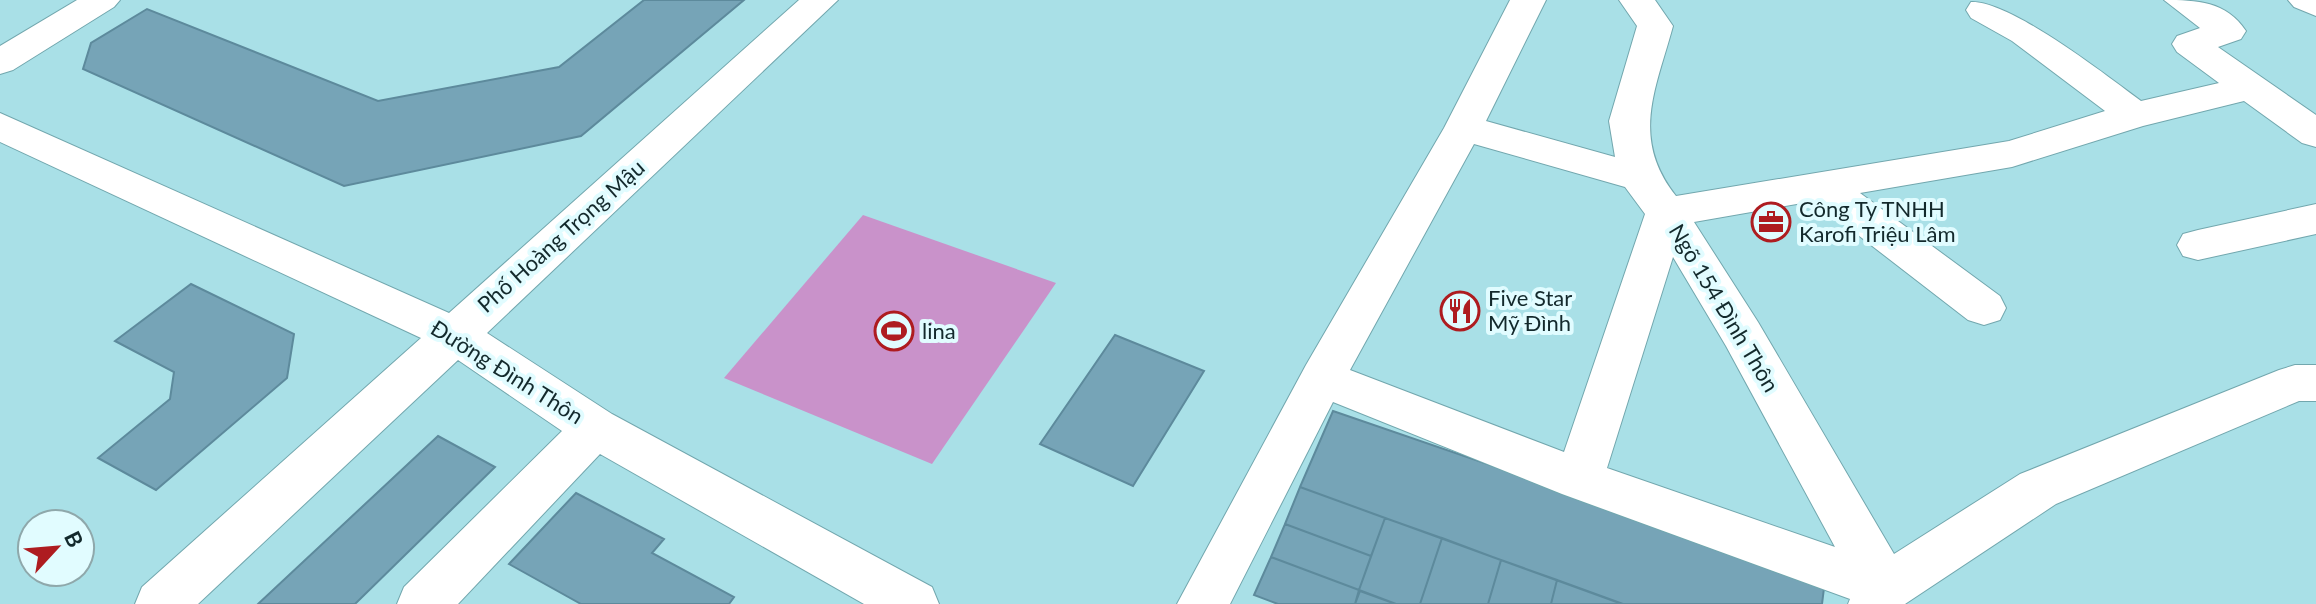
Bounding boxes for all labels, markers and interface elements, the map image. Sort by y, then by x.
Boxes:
street label: Phố Hoàng Trọng Mậu [472,154,650,318]
place label: Công Ty TNHH Karofi Triệu Lâm [1799,195,1956,247]
office icon: Công Ty TNHH Karofi Triệu Lâm [1750,201,1792,243]
street label: Ngõ 154 Đình Thôn [1664,219,1785,397]
place label: Five Star Mỹ Đình [1488,284,1572,336]
restaurant icon: Five Star Mỹ Đình [1439,290,1481,332]
sports icon: lina [873,310,915,352]
street label: Đường Đình Thôn [426,314,588,429]
place label: lina [922,317,956,344]
north arrow [16,508,96,588]
text: B [59,527,90,551]

